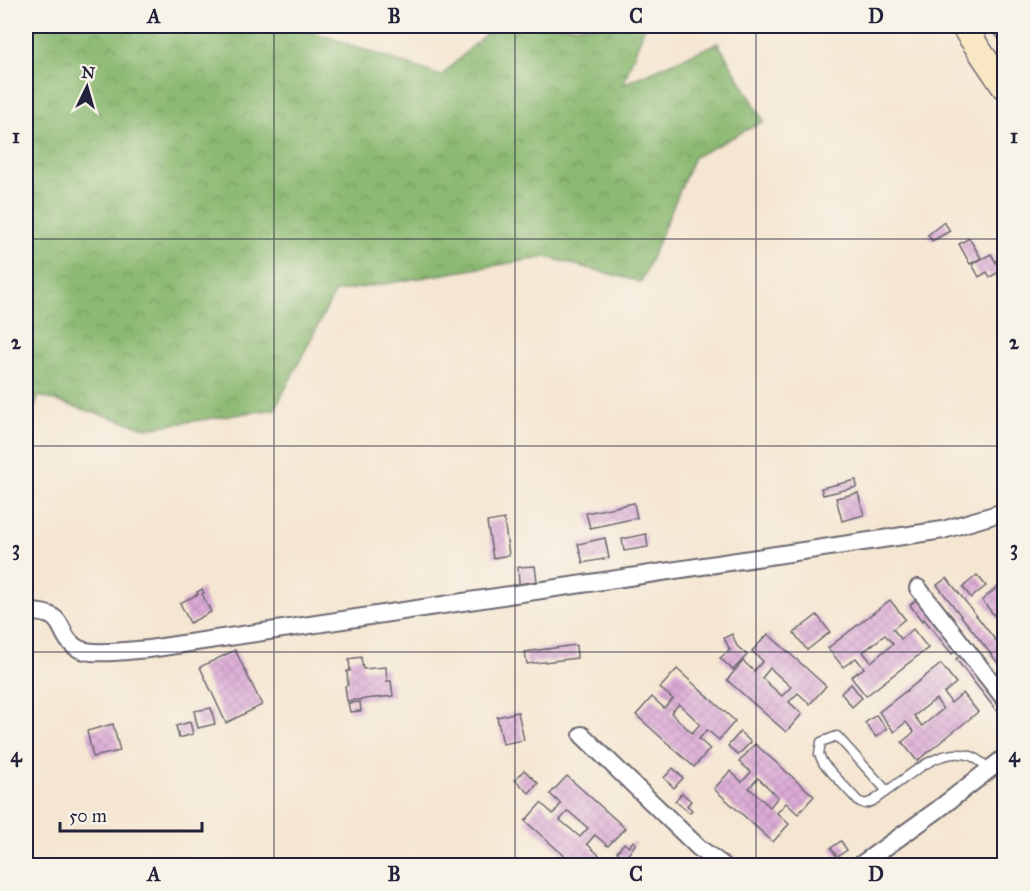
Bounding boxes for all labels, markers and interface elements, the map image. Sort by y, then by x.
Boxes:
text: A [145,4,161,28]
text: B [387,4,401,28]
text: C [629,4,643,28]
text: D [868,4,884,28]
north arrow [57,57,117,117]
text: N [81,62,96,83]
text: 1 [12,124,20,148]
text: 1 [1010,124,1018,148]
text: 2 [11,330,22,354]
text: 2 [1009,330,1020,354]
text: 3 [12,536,20,561]
text: 3 [1010,536,1018,561]
text: 4 [10,743,22,768]
text: 4 [1008,743,1020,768]
scale bar [60,795,202,833]
text: 50 m [69,805,107,827]
text: A [145,862,161,886]
text: B [387,862,401,886]
text: C [629,862,643,886]
text: D [868,862,884,886]

